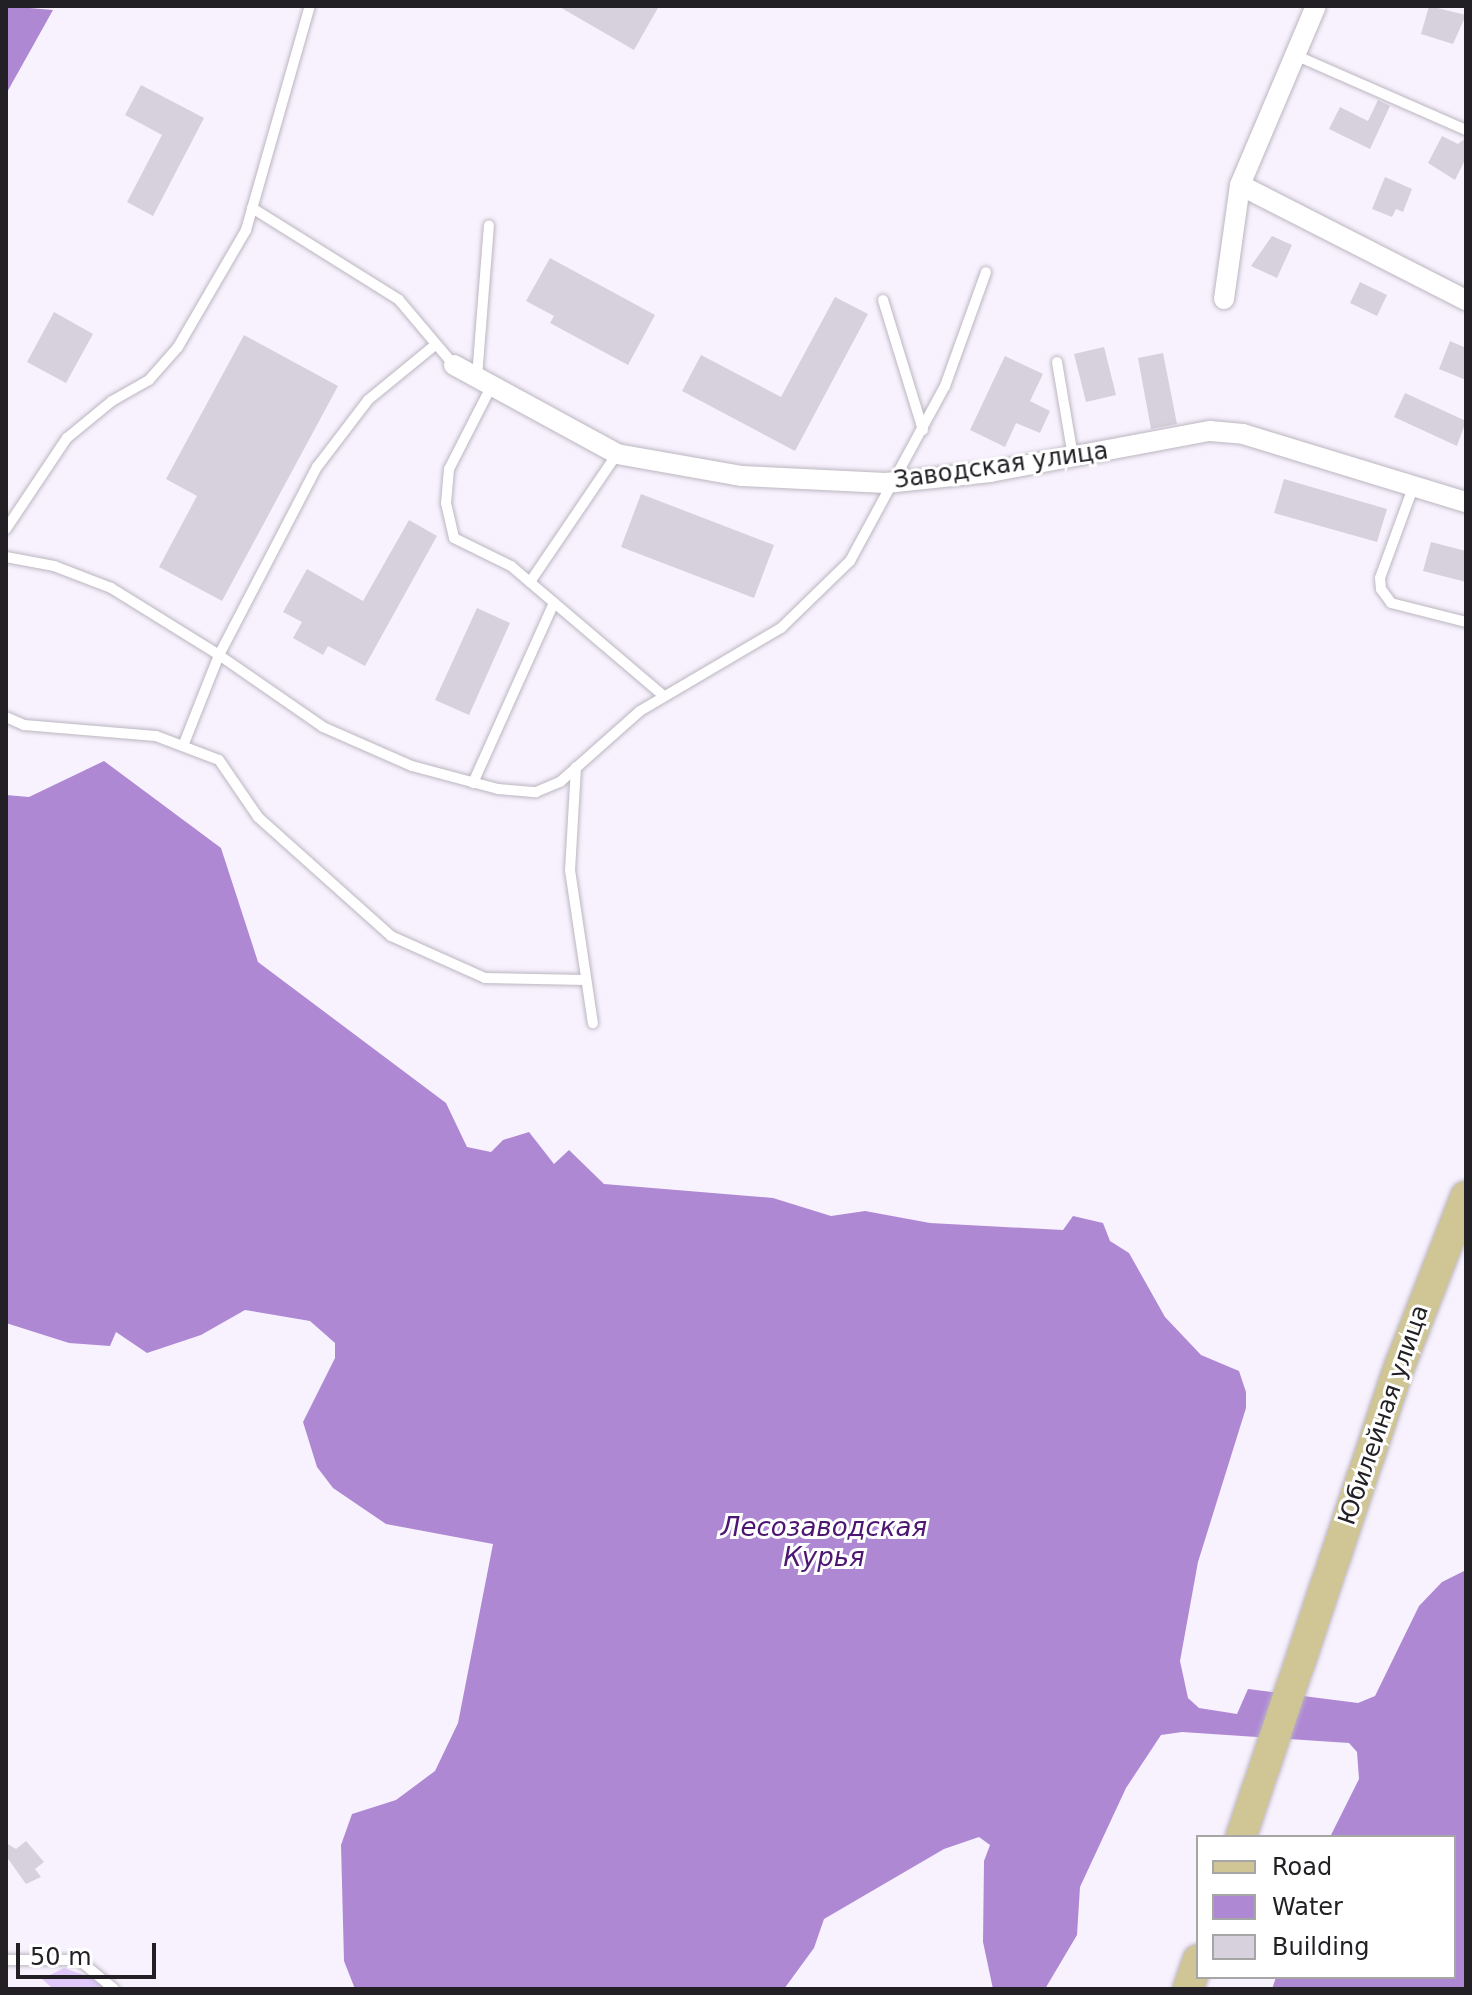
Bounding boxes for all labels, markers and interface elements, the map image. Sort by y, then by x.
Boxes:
street label: Заводская улица [892,437,1110,495]
street label: Юбилейная улица [1333,1301,1435,1529]
water label: Лесозаводская Курья [721,1512,927,1574]
legend [1196,1835,1456,1979]
text: Road [1272,1853,1332,1881]
text: Water [1272,1893,1343,1921]
scale bar [20,1927,160,1977]
text: Building [1272,1933,1369,1961]
text: 50 m [30,1943,92,1971]

